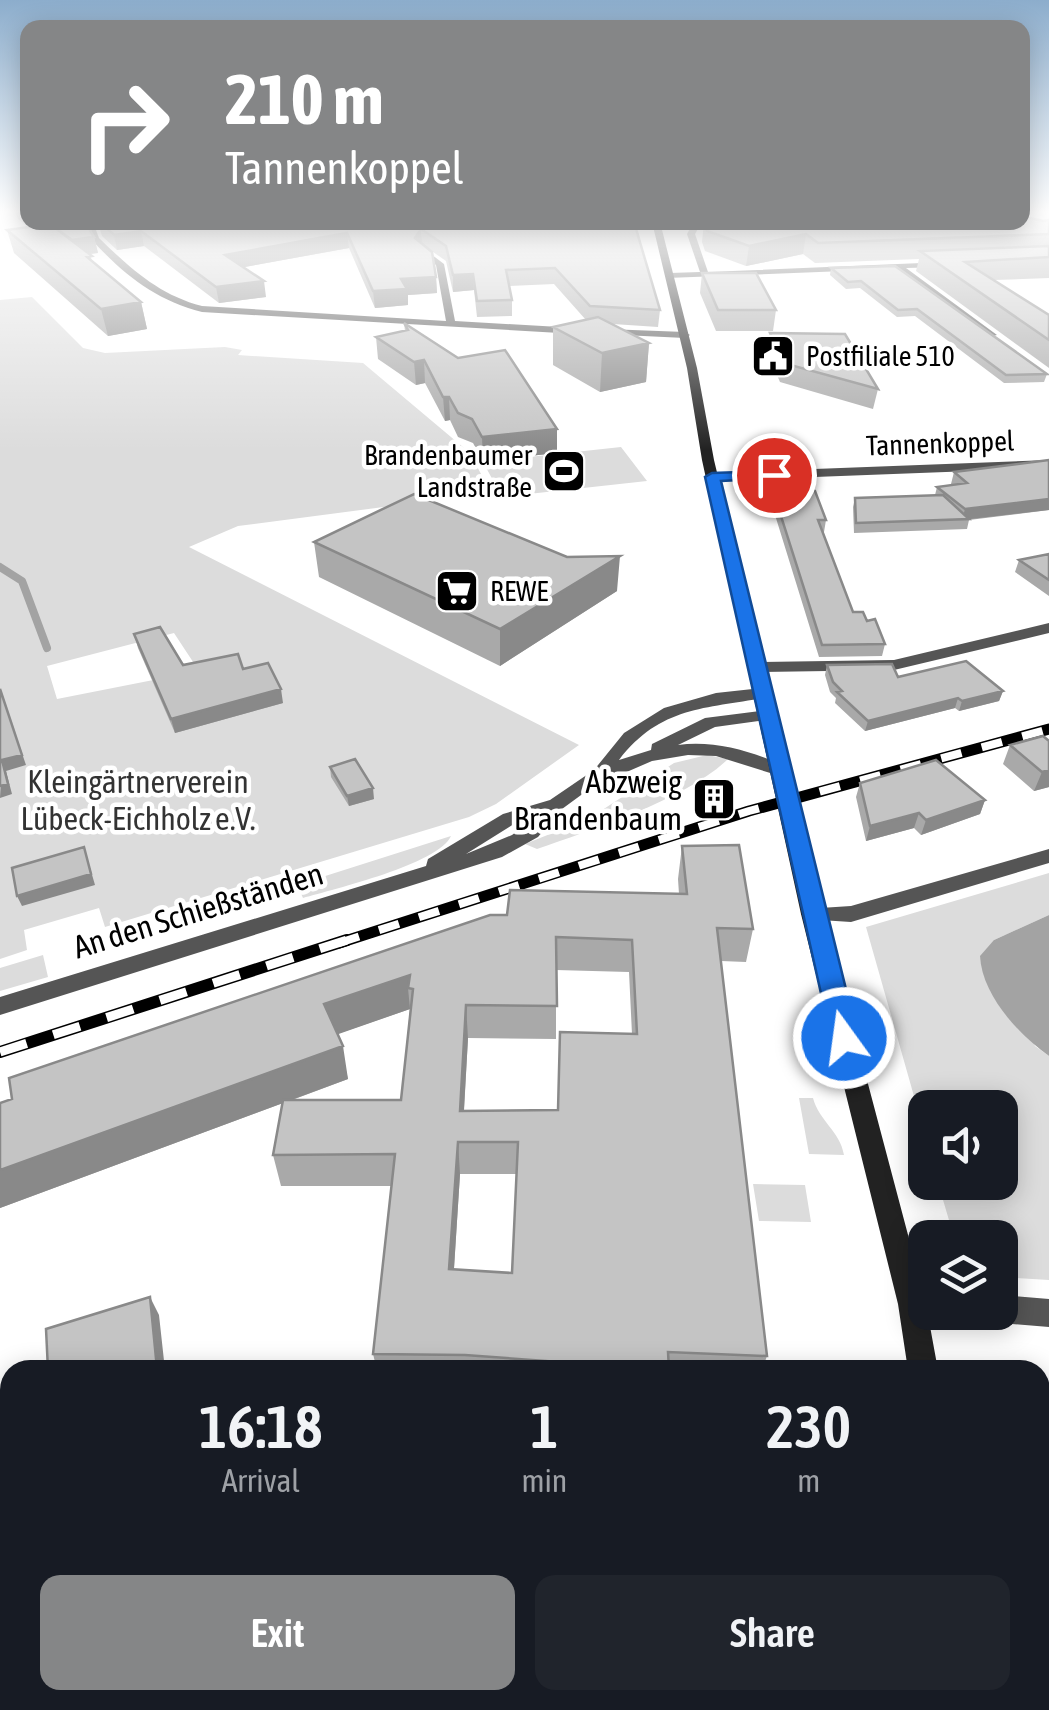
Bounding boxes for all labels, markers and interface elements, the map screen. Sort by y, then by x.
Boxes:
text: 210 m [225,59,384,139]
icon: right [60,60,190,190]
text: Tannenkoppel [225,142,464,194]
public building icon: Postfiliale 510 [750,333,796,379]
place label: Postfiliale 510 [806,340,955,372]
street label: Tannenkoppel [865,424,1015,462]
pin [732,433,817,518]
place label: Brandenbaumer Landstraße [364,439,533,503]
sports icon: Brandenbaumer Landstraße [541,448,587,494]
icon: arrive [747,448,802,503]
supermarket icon: REWE [434,568,480,614]
place label: REWE [490,575,548,607]
park label: Kleingärtnerverein Lübeck-Eichholz e.V. [21,763,255,837]
place label: Abzweig Brandenbaum [514,763,682,837]
building icon: Abzweig Brandenbaum [691,776,737,822]
street label: An den Schießständen [69,854,327,966]
position arrow [792,986,896,1090]
map controls [908,1090,1018,1330]
button: sound [908,1090,1018,1200]
button: layers [908,1220,1018,1330]
text: 16:18 [199,1392,322,1461]
text: 1 [530,1392,559,1461]
text: 230 [766,1392,851,1461]
text: Arrival [222,1462,300,1499]
text: min [521,1462,567,1499]
text: m [797,1462,820,1499]
button: Exit [40,1575,515,1690]
button: Share [535,1575,1010,1690]

